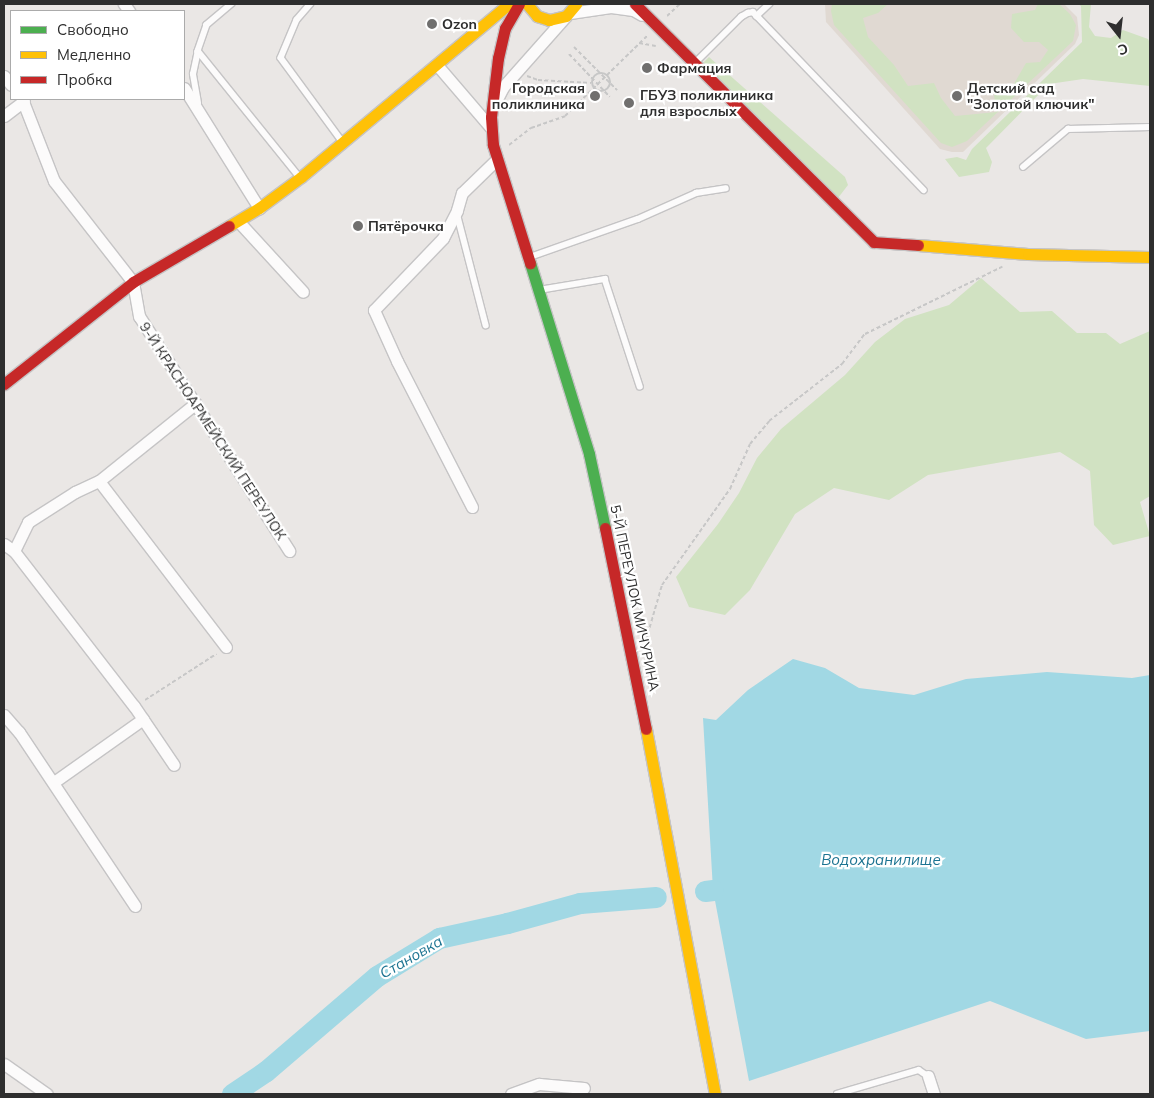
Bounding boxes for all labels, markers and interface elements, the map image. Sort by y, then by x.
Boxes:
legend [10,10,185,100]
north arrow [1094,10,1144,60]
place label: Ozon [442,16,477,32]
marker: Ozon [426,18,438,30]
text: Свободно [57,20,129,39]
text: С [1116,39,1130,59]
text: Медленно [57,45,131,64]
place label: Фармация [657,60,732,76]
marker: Фармация [641,62,653,74]
text: Пробка [57,70,112,89]
place label: Городская поликлиника [492,80,585,112]
place label: Детский сад "Золотой ключик" [967,80,1094,112]
place label: ГБУЗ поликлиника для взрослых [640,87,773,120]
marker: Городская поликлиника [589,90,601,102]
marker: Детский сад "Золотой ключик" [951,90,963,102]
marker: ГБУЗ поликлиника для взрослых [622,96,636,110]
place label: Пятёрочка [368,218,444,234]
marker: Пятёрочка [352,220,364,232]
street label: 9-Й КРАСНОАРМЕЙСКИЙ ПЕРЕУЛОК [136,319,290,543]
street label: 5-Й ПЕРЕУЛОК МИЧУРИНА [607,503,663,693]
water label: Водохранилище [821,851,941,869]
water label: Становка [376,932,446,982]

